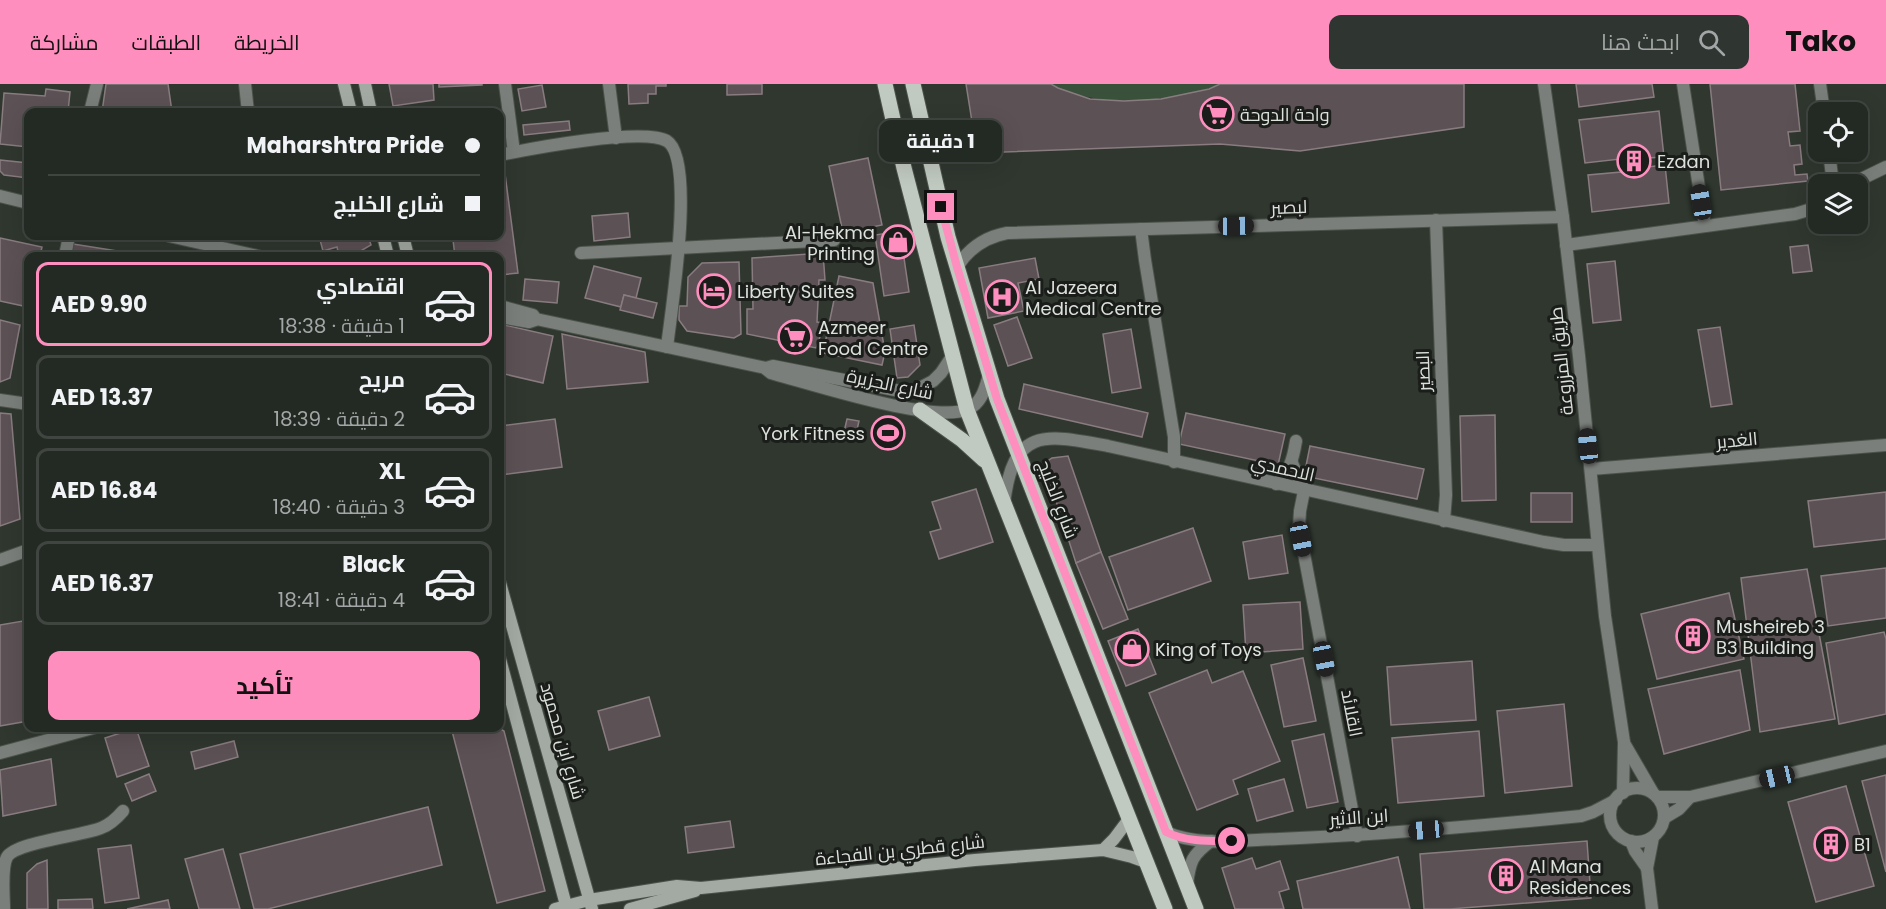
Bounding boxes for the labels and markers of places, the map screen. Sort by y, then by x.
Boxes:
supermarket icon: واحة الدوحة [1199,96,1235,132]
place label: واحة الدوحة [1240,102,1329,127]
building icon: Ezdan [1616,143,1652,179]
place label: Ezdan [1657,149,1710,174]
place label: Al-Hekma Printing [785,220,875,266]
shop icon: Al-Hekma Printing [880,224,916,260]
hotel icon: Liberty Suites [696,273,732,309]
place label: Al Jazeera Medical Centre [1025,275,1162,321]
place label: Liberty Suites [737,279,854,304]
hospital icon: Al Jazeera Medical Centre [984,279,1020,315]
place label: Azmeer Food Centre [818,315,928,361]
supermarket icon: Azmeer Food Centre [777,319,813,355]
sports icon: York Fitness [870,415,906,451]
place label: York Fitness [761,421,865,446]
place label: Musheireb 3 B3 Building [1716,614,1825,660]
building icon: Musheireb 3 B3 Building [1675,618,1711,654]
shop icon: King of Toys [1114,631,1150,667]
place label: King of Toys [1155,637,1262,662]
building icon: B1 [1813,826,1849,862]
place label: B1 [1854,832,1871,857]
place label: Al Mana Residences [1529,854,1631,900]
building icon: Al Mana Residences [1488,858,1524,894]

